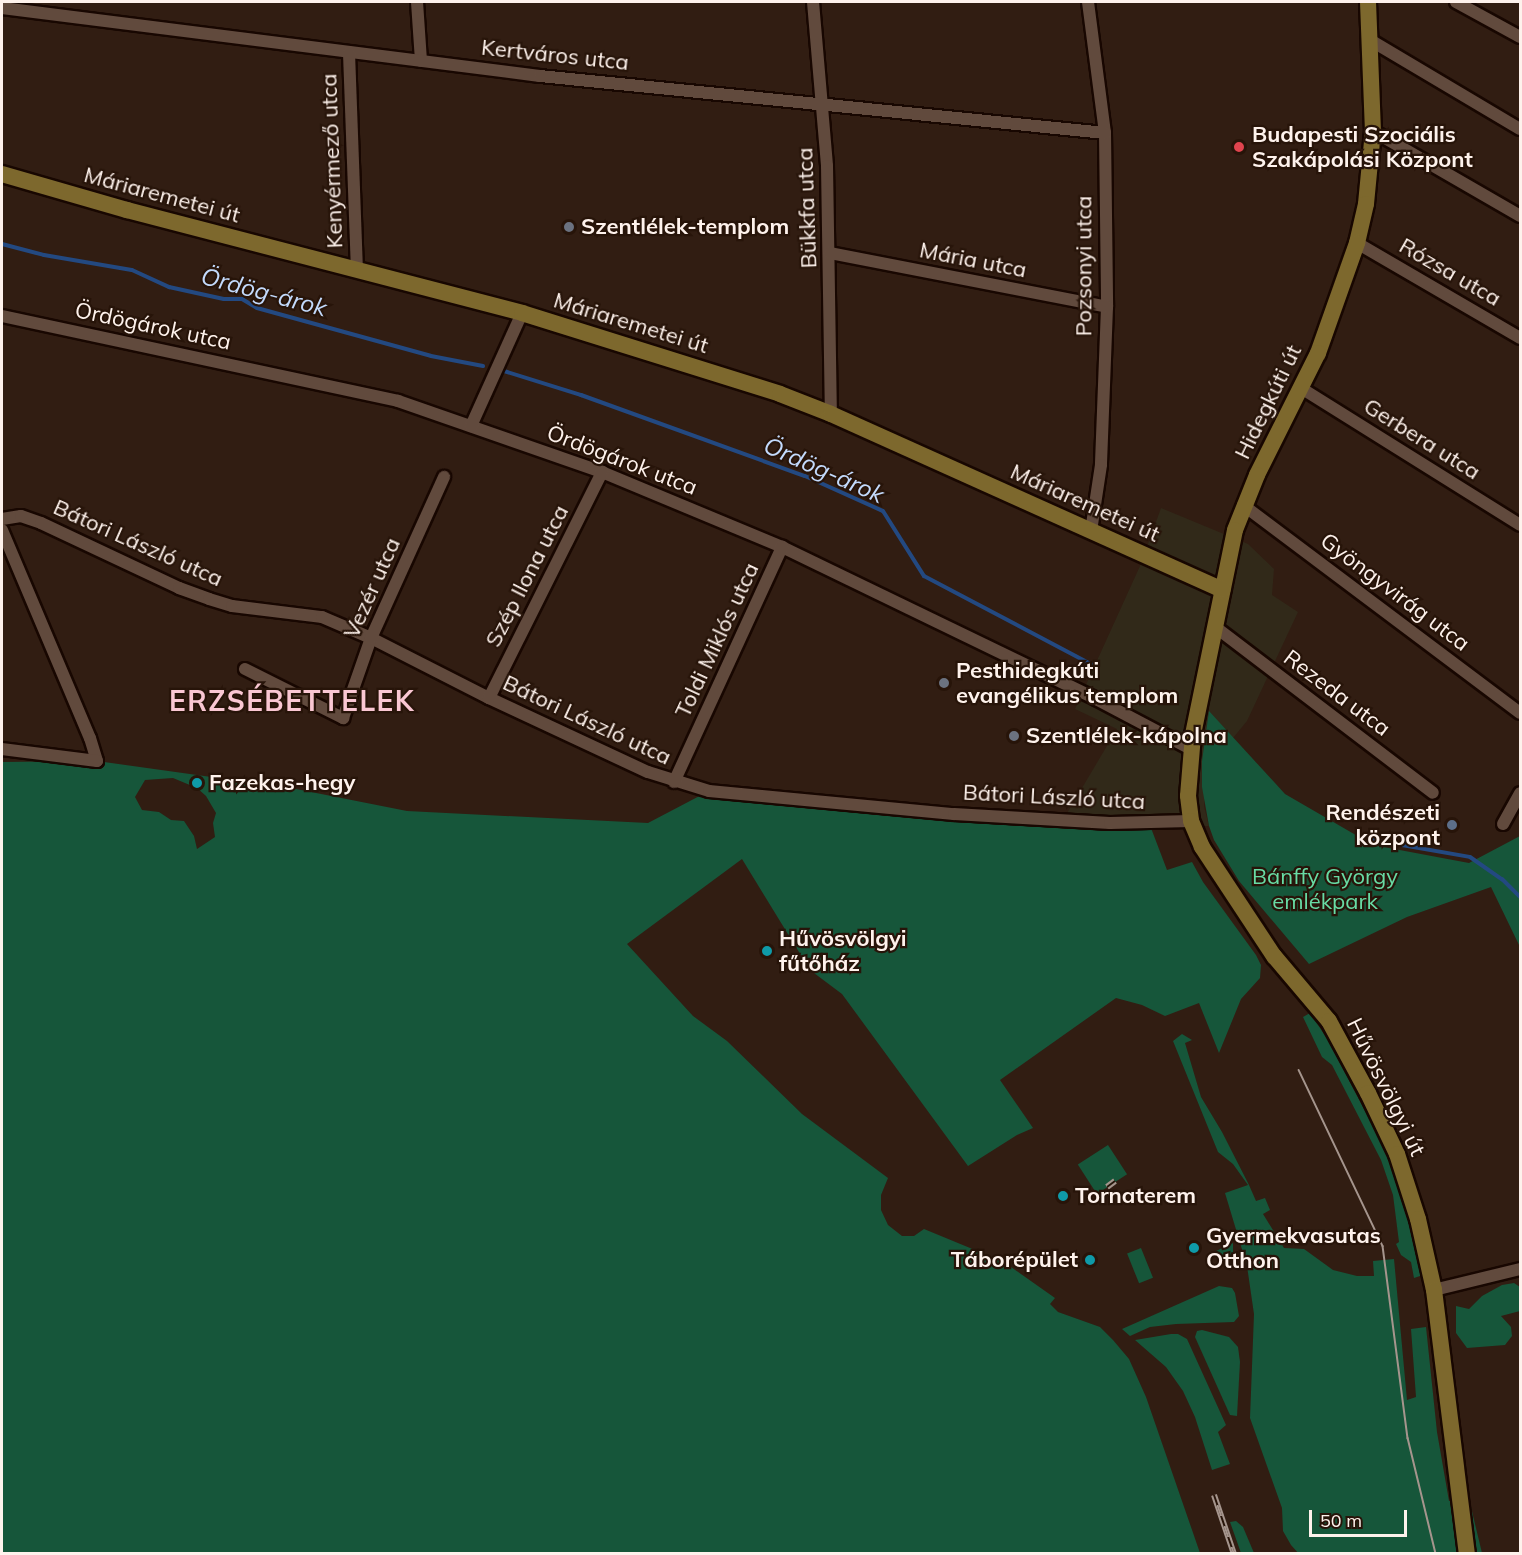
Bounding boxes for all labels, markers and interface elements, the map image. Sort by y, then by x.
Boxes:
street label: Kertváros utca [480,34,630,76]
street label: Kenyérmező utca [316,73,348,249]
place label: Budapesti Szociális Szakápolási Központ [1252,121,1473,172]
marker: Budapesti Szociális Szakápolási Központ [1230,138,1248,156]
street label: Bükkfa utca [792,147,822,269]
street label: Máriaremetei út [81,161,243,229]
street label: Pozsonyi utca [1071,196,1097,336]
place label: Szentlélek-templom [581,214,789,240]
marker: Szentlélek-templom [562,220,576,234]
street label: Rózsa utca [1395,232,1505,312]
street label: Mária utca [917,237,1029,283]
water label: Ördög-árok [198,261,330,323]
street label: Máriaremetei út [550,287,712,359]
street label: Ördögárok utca [73,297,233,355]
street label: Hidegkúti út [1229,341,1307,463]
street label: Gerbera utca [1359,393,1485,485]
street label: Ördögárok utca [543,419,701,501]
water label: Ördög-árok [759,431,889,509]
street label: Máriaremetei út [1006,458,1164,548]
street label: Bátori László utca [49,494,227,592]
street label: Szép Ilona utca [480,501,574,651]
street label: Gyöngyvirág utca [1315,527,1475,657]
street label: Vezér utca [338,534,406,642]
street label: Toldi Miklós utca [670,558,764,722]
street label: Rezeda utca [1279,644,1395,742]
place label: Pesthidegkúti evangélikus templom [956,657,1178,708]
street label: Bátori László utca [499,669,675,771]
marker: Pesthidegkúti evangélikus templom [937,676,951,690]
district label: ERZSÉBETTELEK [169,684,415,718]
place label: Szentlélek-kápolna [1026,723,1227,749]
marker: Szentlélek-kápolna [1007,729,1021,743]
place label: Fazekas-hegy [209,770,355,796]
marker: Fazekas-hegy [190,776,204,790]
street label: Bátori László utca [962,779,1146,815]
place label: Rendészeti központ [1325,799,1440,850]
marker: Rendészeti központ [1445,818,1459,832]
park label: Bánffy György emlékpark [1252,863,1398,914]
place label: Hűvösvölgyi fűtőház [779,925,907,976]
marker: Hűvösvölgyi fűtőház [760,944,774,958]
street label: Hűvösvölgyi út [1341,1014,1431,1160]
place label: Tornaterem [1075,1183,1196,1209]
marker: Tornaterem [1056,1189,1070,1203]
place label: Gyermekvasutas Otthon [1206,1222,1381,1274]
marker: Gyermekvasutas Otthon [1187,1241,1201,1255]
place label: Táborépület [951,1247,1078,1273]
marker: Táborépület [1083,1253,1097,1267]
scale bar [1312,1498,1410,1536]
text: 50 m [1320,1509,1362,1532]

